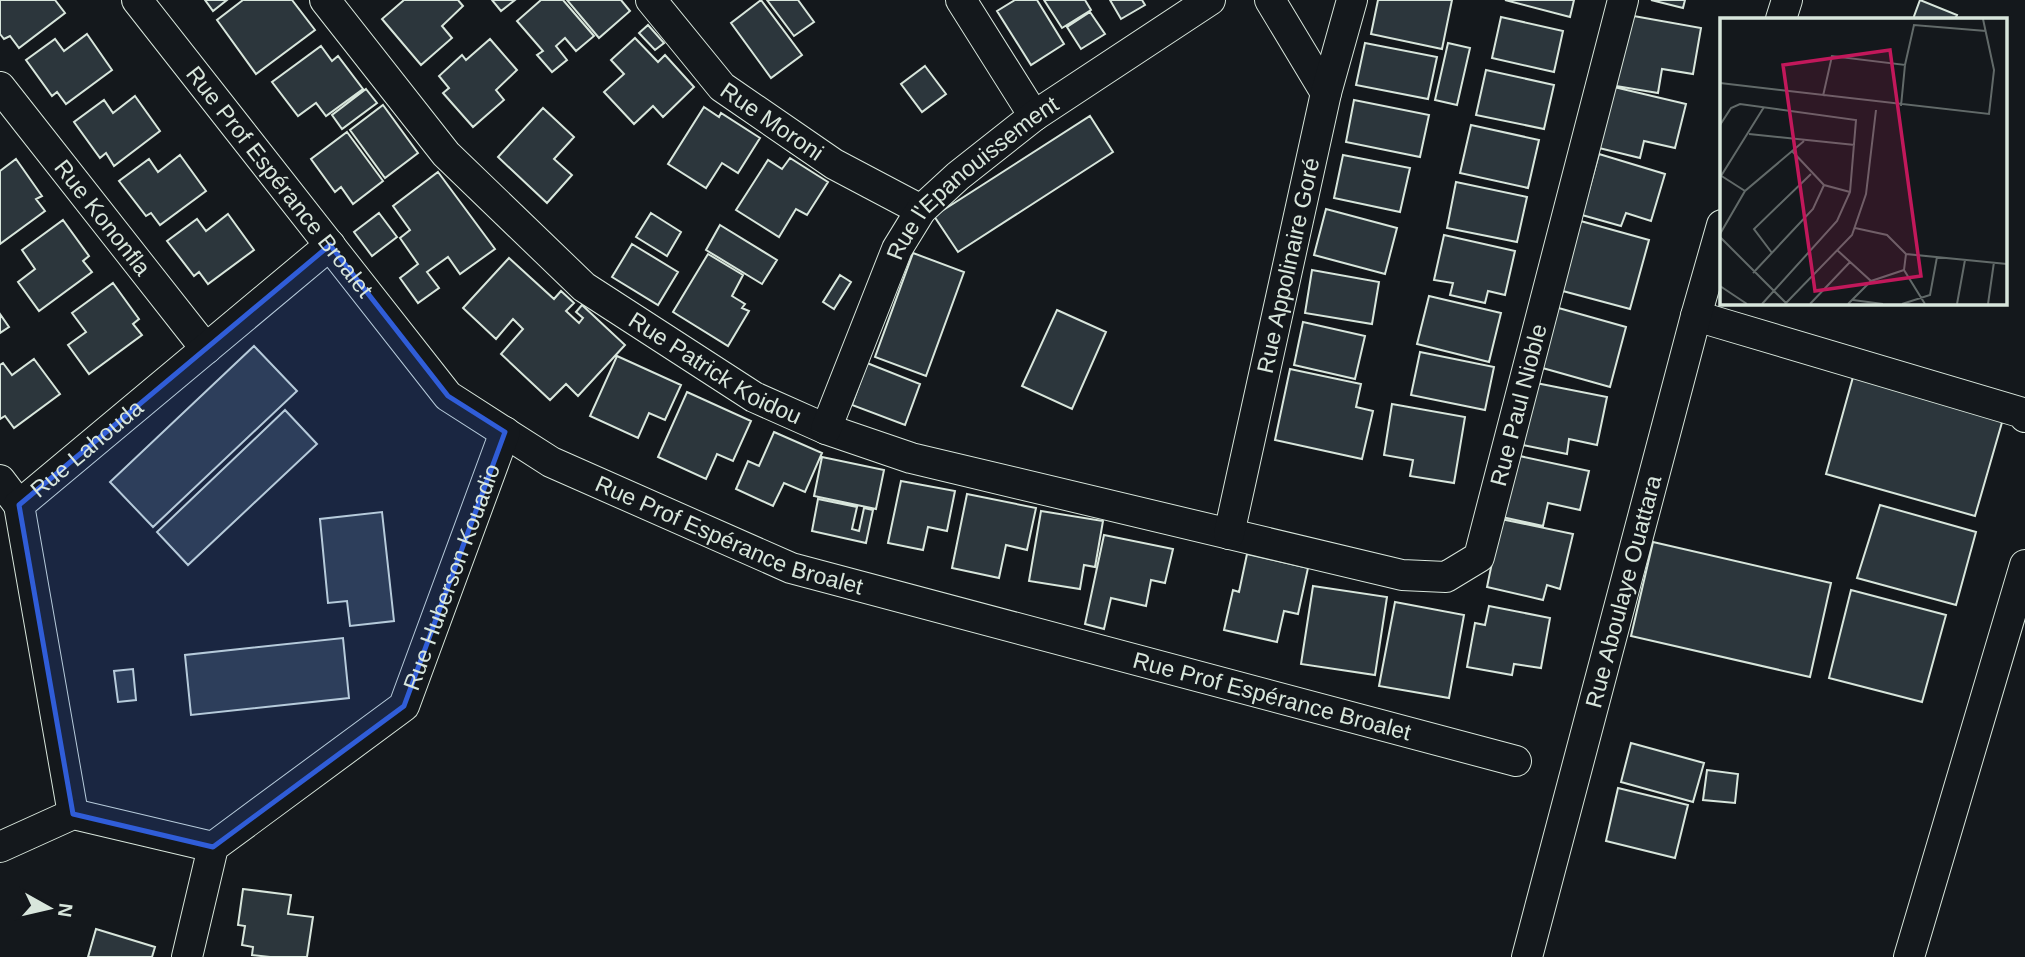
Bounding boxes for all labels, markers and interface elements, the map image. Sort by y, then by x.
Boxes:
inset map [1720,18,2008,304]
street label: Rue Prof Espérance Broalet [181,61,379,303]
street label: Rue Moroni [716,77,828,166]
street label: Rue l'Epanouissement [881,90,1064,263]
street label: Rue Kononfla [49,155,156,281]
street label: Rue Appolinaire Goré [1252,155,1324,376]
street label: Rue Patrick Koidou [624,307,805,429]
street label: Rue Paul Nioble [1485,321,1552,489]
street label: Rue Lahouda [25,394,148,503]
street label: Rue Huberson Kouadio [398,460,505,694]
street label: Rue Prof Espérance Broalet [591,470,866,600]
street label: Rue Aboulaye Ouattara [1580,472,1666,710]
street label: Rue Prof Espérance Broalet [1130,647,1414,746]
north arrow [14,873,84,943]
text: N [54,902,77,919]

